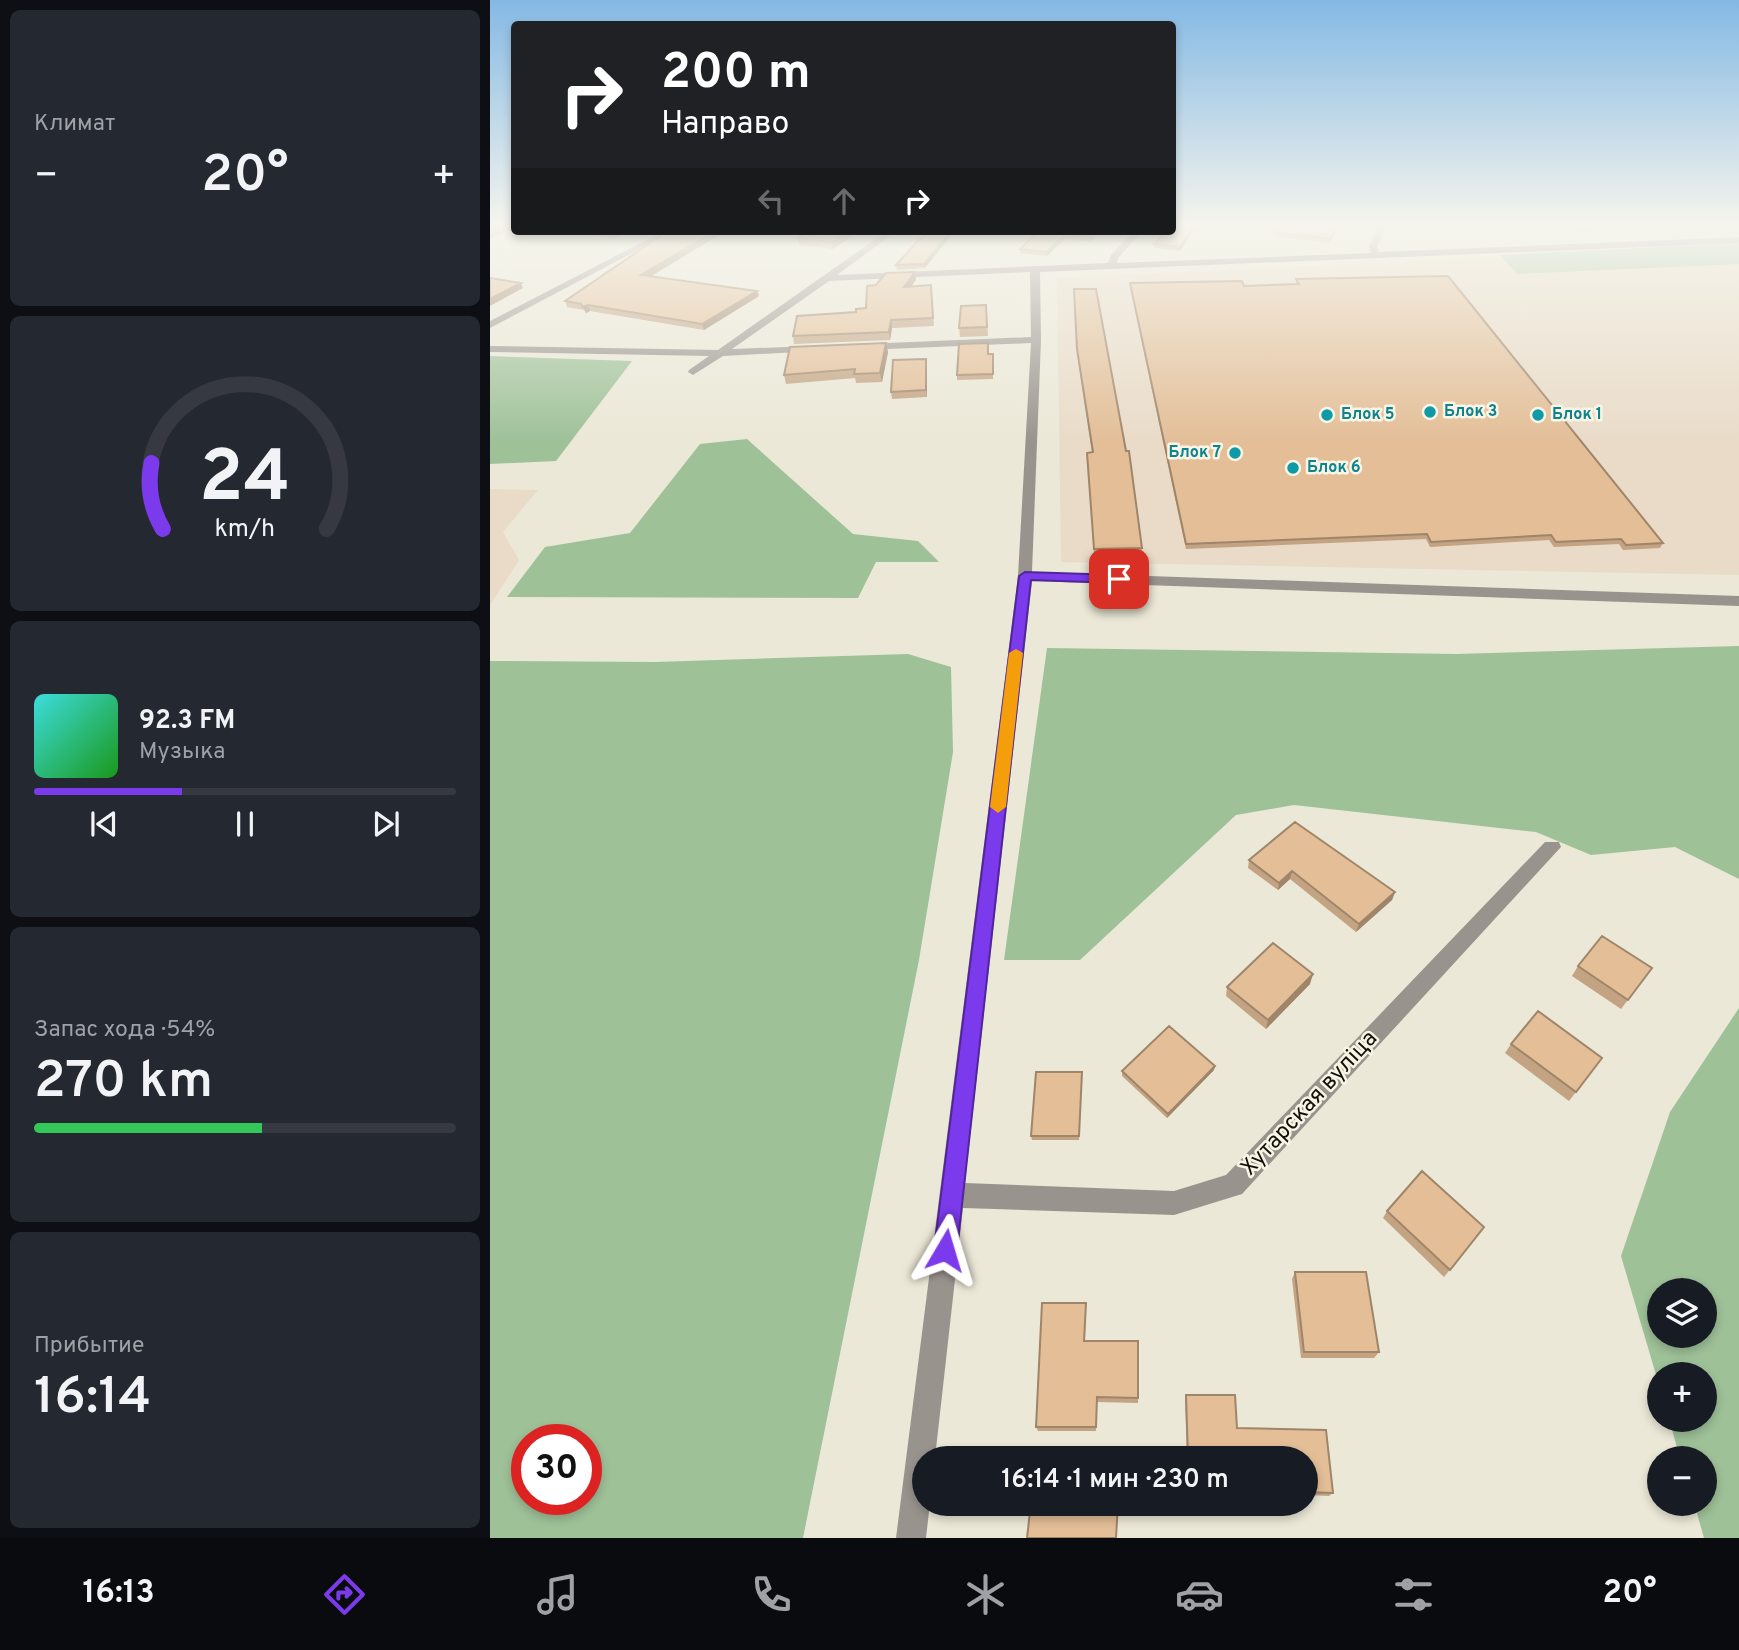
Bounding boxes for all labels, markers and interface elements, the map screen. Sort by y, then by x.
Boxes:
text: 200 m [661,44,811,106]
icon: right [546,49,637,140]
text: Направо [661,105,789,145]
text: Климат [34,110,115,139]
text: 20° [201,144,289,210]
text: − [34,153,59,202]
text: + [431,153,456,202]
icon: left [752,182,790,220]
icon: ahead [825,182,863,220]
icon: right [898,182,936,220]
place label: Блок 3 [1444,402,1497,422]
marker: Блок 3 [1422,404,1438,420]
place label: Блок 5 [1341,405,1395,425]
place label: Блок 1 [1552,405,1602,425]
marker: Блок 5 [1319,407,1335,423]
marker: Блок 1 [1530,407,1546,423]
text: 24 [199,436,291,528]
place label: Блок 7 [1169,443,1221,463]
marker: Блок 7 [1227,445,1243,461]
place label: Блок 6 [1307,458,1361,478]
marker: Блок 6 [1285,460,1301,476]
text: km/h [215,514,275,546]
pin [1089,549,1149,609]
icon: arrive [1100,560,1138,598]
text: 92.3 FM [139,705,235,738]
text: Музыка [139,738,225,767]
icon: previous [85,805,123,843]
icon: pause [226,805,264,843]
icon: next [367,805,405,843]
text: Запас хода · 54% [34,1016,215,1045]
street label: Хутарская вуліца [1235,1025,1385,1183]
text: 270 km [34,1050,213,1116]
position arrow [908,1213,982,1287]
map controls [1647,1278,1717,1516]
button: layers [1647,1278,1717,1348]
text: Прибытие [34,1332,144,1361]
button: + [1647,1362,1717,1432]
text: 16:14 [34,1366,151,1432]
speed limit sign: 30 [511,1424,602,1515]
button: − [1647,1446,1717,1516]
text: 16:14 · 1 мин · 230 m [1001,1464,1229,1497]
icon: directions [320,1570,369,1619]
icon: music [533,1570,582,1619]
icon: phone [747,1570,796,1619]
icon: climate [961,1570,1010,1619]
icon: car [1175,1570,1224,1619]
icon: filters [1389,1570,1438,1619]
text: 16:13 [82,1574,155,1614]
text: 20° [1603,1574,1656,1614]

